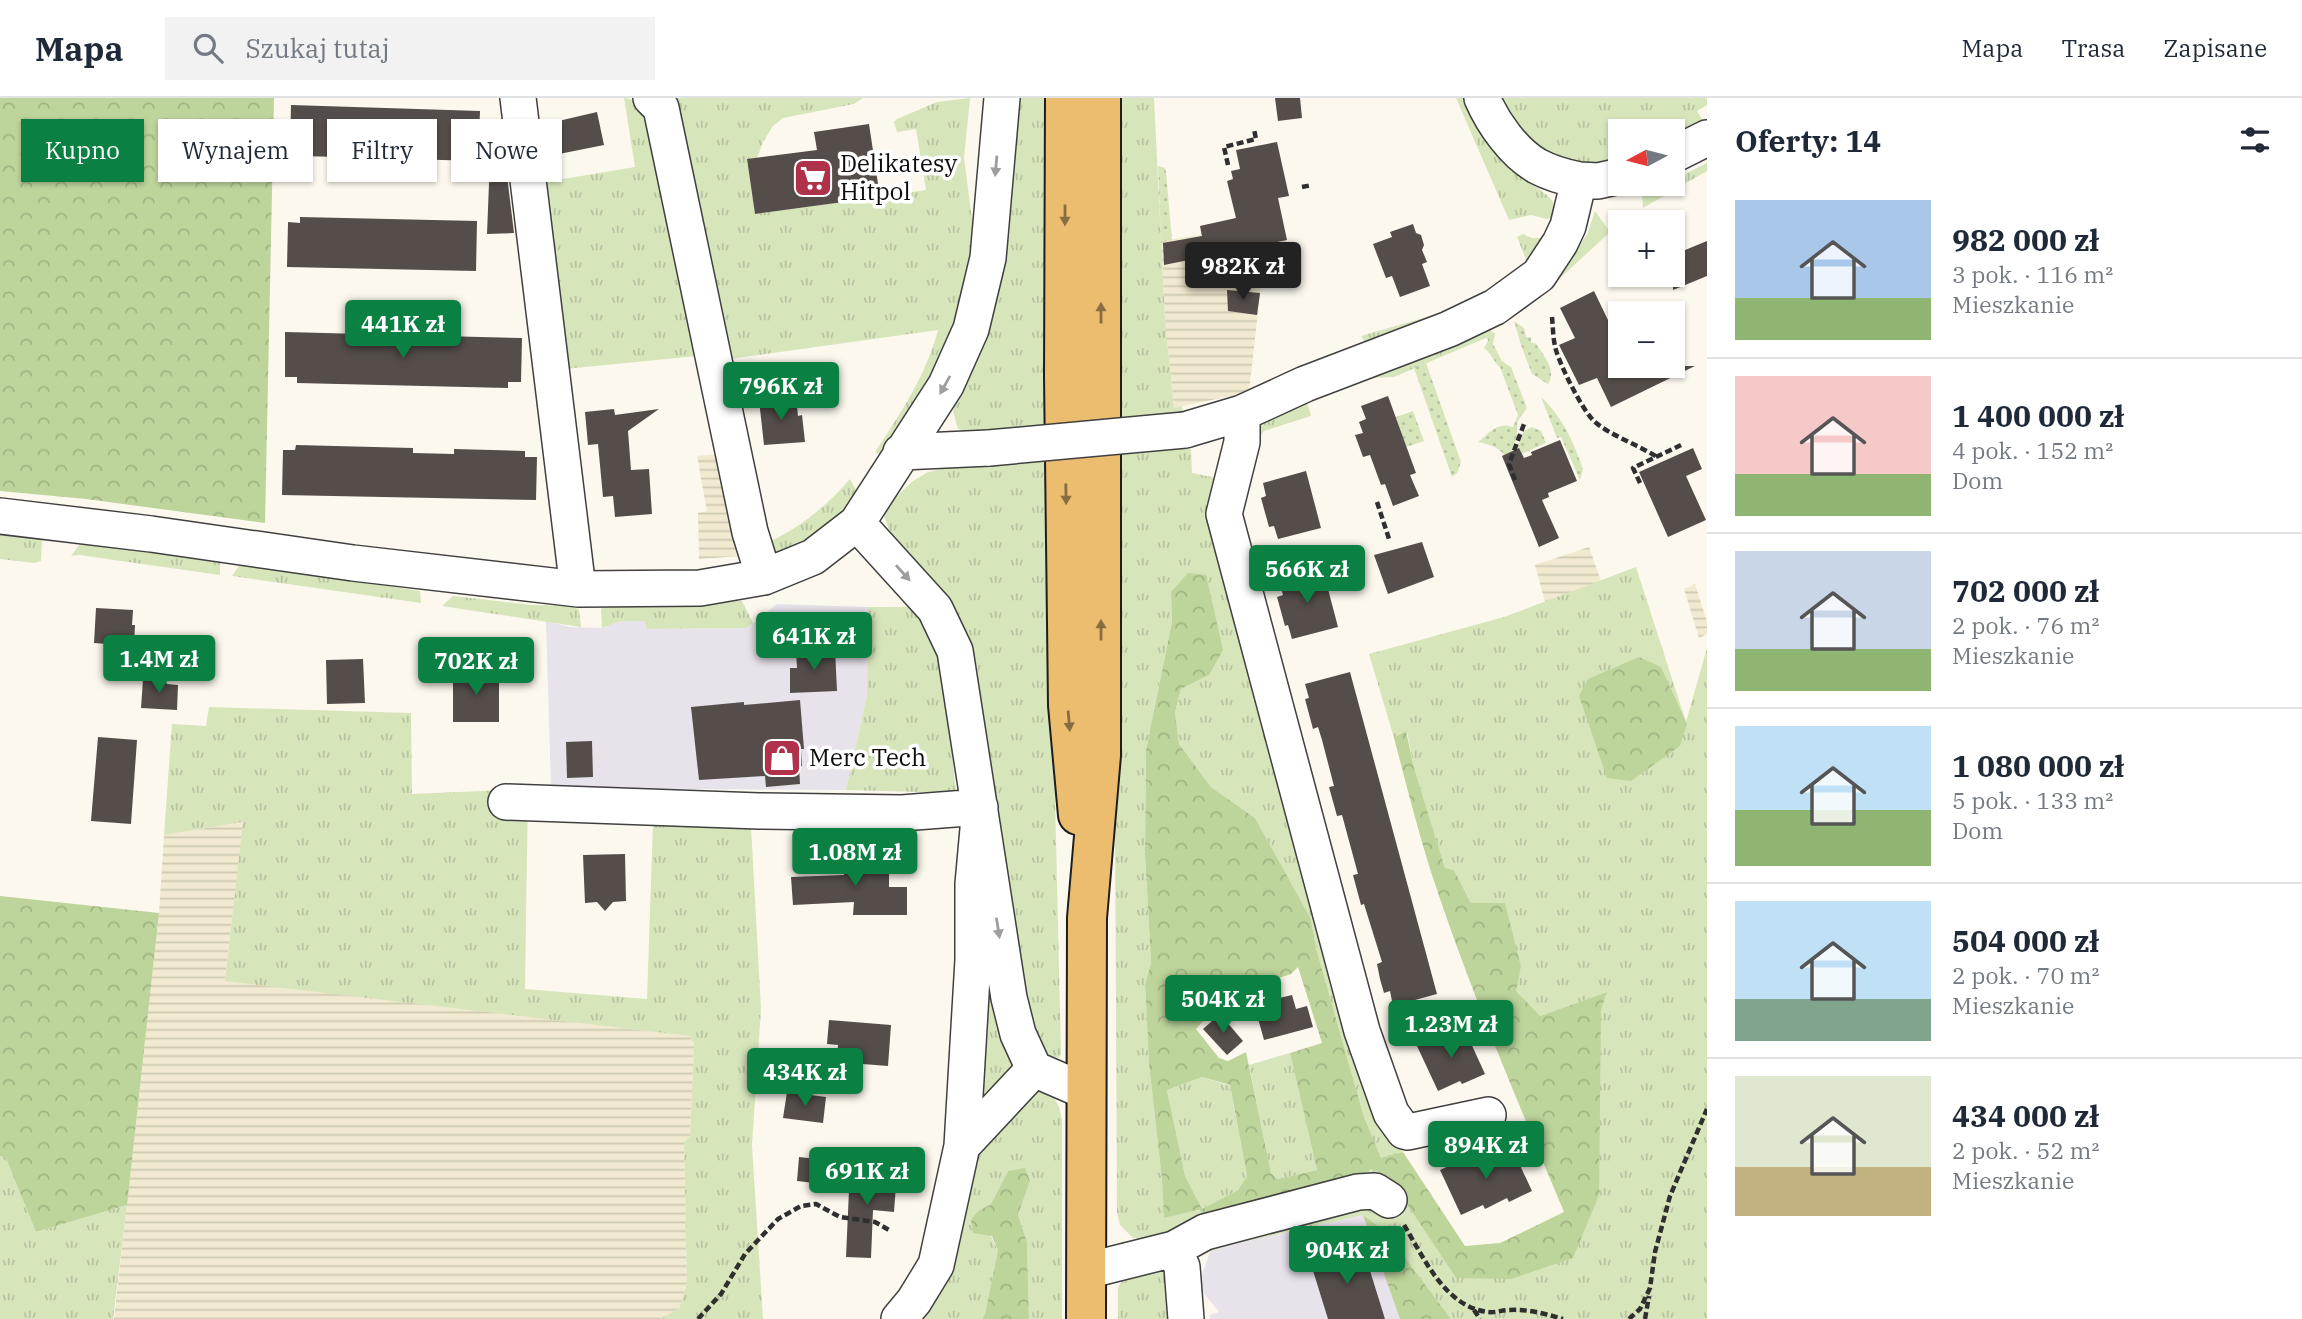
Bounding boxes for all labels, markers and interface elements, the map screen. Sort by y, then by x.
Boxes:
search box [165,17,655,80]
text: Mapa [35,27,123,70]
icon: search [189,29,227,67]
text: Szukaj tutaj [245,31,390,65]
text: Mapa [1961,32,2023,64]
text: Trasa [2061,32,2125,64]
text: Zapisane [2163,32,2267,64]
chip: Kupno [21,119,144,182]
chip: Wynajem [158,119,313,182]
chip: Filtry [327,119,437,182]
chip: Nowe [451,119,562,182]
north arrow [1608,119,1685,196]
map controls [1608,119,1685,378]
text: Oferty: 14 [1735,121,1881,160]
icon: filters [2236,121,2274,159]
place label: Delikatesy Hitpol [840,147,957,207]
one-way arrow [990,155,1001,177]
supermarket icon: Delikatesy Hitpol [792,157,834,199]
one-way arrow [1059,204,1071,226]
button: + [1608,210,1685,287]
text: 982 000 zł [1952,220,2099,259]
icon: home [1791,228,1875,312]
pin: 982K zł [1178,242,1308,302]
text: 982K zł [1201,250,1285,280]
text: 3 pok. · 116 m² [1952,259,2113,289]
text: Mieszkanie [1952,289,2074,319]
pin: 441K zł [338,300,468,360]
button: − [1608,301,1685,378]
one-way arrow [1095,302,1107,324]
text: 441K zł [361,308,445,338]
pin: 796K zł [716,362,846,422]
text: 796K zł [739,370,823,400]
one-way arrow [939,376,951,395]
text: 1 400 000 zł [1952,396,2124,435]
icon: home [1791,404,1875,488]
text: 4 pok. · 152 m² [1952,435,2113,465]
text: Dom [1952,465,2003,495]
one-way arrow [1060,483,1071,505]
pin: 566K zł [1242,546,1372,605]
text: 566K zł [1265,553,1349,583]
one-way arrow [895,564,911,582]
text: 702 000 zł [1952,571,2099,610]
icon: home [1791,579,1875,663]
text: 2 pok. · 76 m² [1952,610,2099,640]
pin: 641K zł [749,612,879,672]
one-way arrow [1095,619,1107,641]
text: 641K zł [772,620,856,650]
pin: 1.4M zł [94,636,224,695]
pin: 702K zł [411,638,541,697]
text: Mieszkanie [1952,640,2074,670]
text: 1.4M zł [119,643,199,673]
text: 702K zł [434,645,518,675]
one-way arrow [1064,710,1075,732]
shop icon: Merc Tech [761,737,803,779]
place label: Merc Tech [809,741,926,773]
text: 1 080 000 zł [1952,746,2124,785]
icon: home [1791,754,1875,838]
text: 5 pok. · 133 m² [1952,785,2113,815]
text: Dom [1952,815,2003,845]
pin: 1.08M zł [783,828,927,888]
text: 1.08M zł [808,836,902,866]
one-way arrow [993,917,1004,939]
text: 504 000 zł [1952,921,2099,960]
icon: home [1791,929,1875,1013]
text: 2 pok. · 70 m² [1952,960,2099,990]
pin: 504K zł [1158,976,1288,1035]
text: 504K zł [1181,983,1265,1013]
text: Mieszkanie [1952,990,2074,1020]
pin: 1.23M zł [1379,1000,1523,1060]
text: 1.23M zł [1404,1008,1498,1038]
pin: 434K zł [740,1048,870,1108]
text: 434K zł [763,1056,847,1086]
text: 434 000 zł [1952,1096,2099,1135]
icon: home [1791,1104,1875,1188]
pin: 894K zł [1421,1122,1551,1181]
text: 894K zł [1444,1129,1528,1159]
text: 2 pok. · 52 m² [1952,1135,2099,1165]
pin: 691K zł [802,1148,932,1207]
text: 691K zł [825,1155,909,1185]
text: Mieszkanie [1952,1165,2074,1195]
pin: 904K zł [1282,1226,1412,1286]
text: 904K zł [1305,1234,1389,1264]

